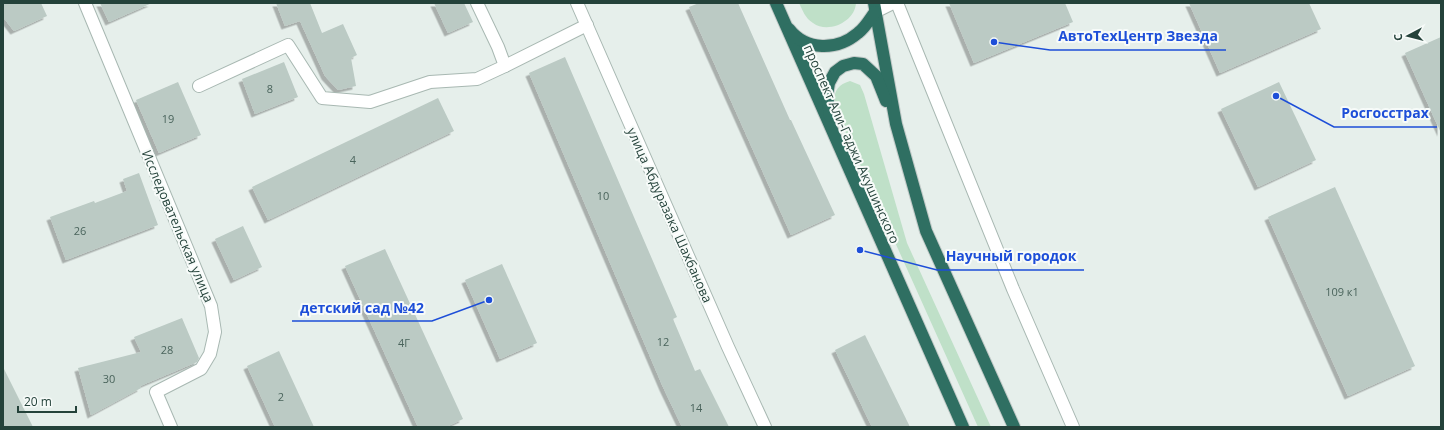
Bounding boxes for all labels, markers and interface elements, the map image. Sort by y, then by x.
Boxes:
north arrow [1388,16,1428,56]
callout: АвтоТехЦентр Звезда [1050,24,1226,50]
text: АвтоТехЦентр Звезда [1058,26,1218,45]
text: С [1390,33,1405,42]
street label: проспект Али-Гаджи Акушинского [800,42,904,247]
house number: 8 [267,81,273,96]
callout: Росгосстрах [1334,101,1437,127]
text: Росгосстрах [1341,103,1430,122]
house number: 19 [162,111,174,126]
street label: улица Абдуразака Шахбанова [623,125,717,305]
street label: Исследовательская улица [138,147,218,305]
house number: 4 [350,152,357,167]
house number: 10 [597,188,609,203]
house number: 26 [74,223,86,238]
callout: Научный городок [937,244,1084,270]
text: Научный городок [946,246,1077,265]
house number: 109 к1 [1325,284,1359,299]
callout: детский сад №42 [292,295,432,321]
text: детский сад №42 [300,298,424,317]
house number: 12 [657,334,669,349]
house number: 4Г [398,335,410,350]
house number: 28 [161,342,173,357]
house number: 30 [103,371,115,386]
scale bar [18,388,76,414]
house number: 2 [278,389,284,404]
text: 20 m [24,393,52,410]
house number: 14 [690,400,703,415]

